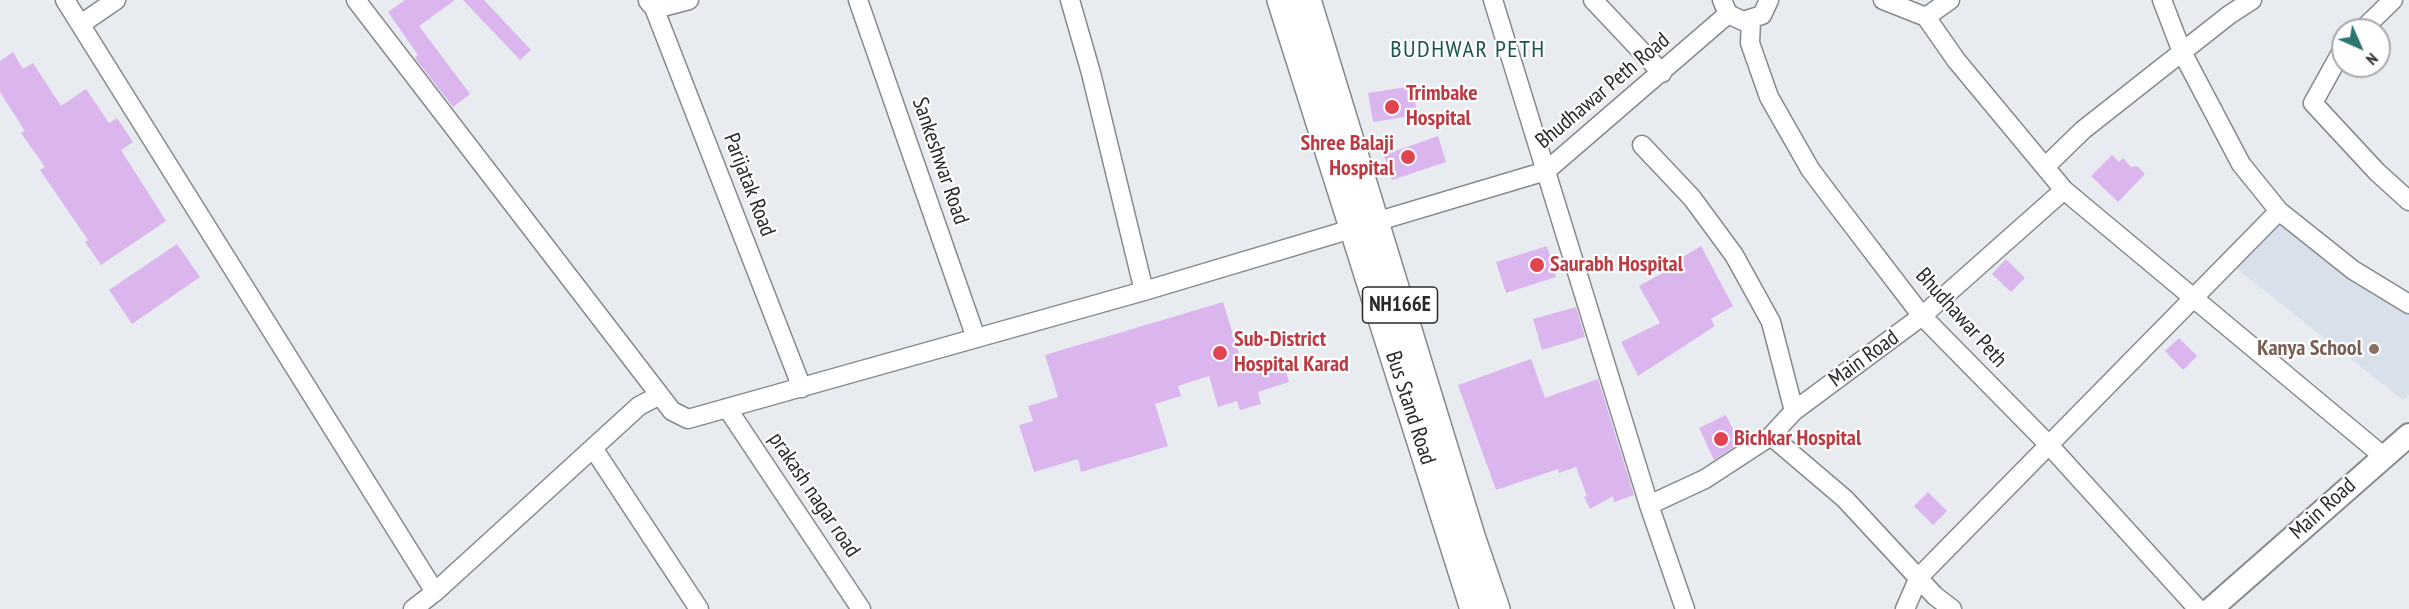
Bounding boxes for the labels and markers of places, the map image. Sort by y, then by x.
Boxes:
place label: Trimbake Hospital [1406,81,1478,132]
marker: Trimbake Hospital [1383,98,1401,116]
place label: Shree Balaji Hospital [1300,131,1394,182]
marker: Shree Balaji Hospital [1399,148,1417,166]
place label: Saurabh Hospital [1550,252,1683,278]
marker: Saurabh Hospital [1528,256,1546,274]
place label: Sub-District Hospital Karad [1234,327,1349,378]
place label: Kanya School [2257,336,2362,362]
marker: Kanya School [2367,342,2381,356]
marker: Sub-District Hospital Karad [1211,344,1229,362]
place label: Bichkar Hospital [1734,426,1861,452]
marker: Bichkar Hospital [1712,430,1730,448]

